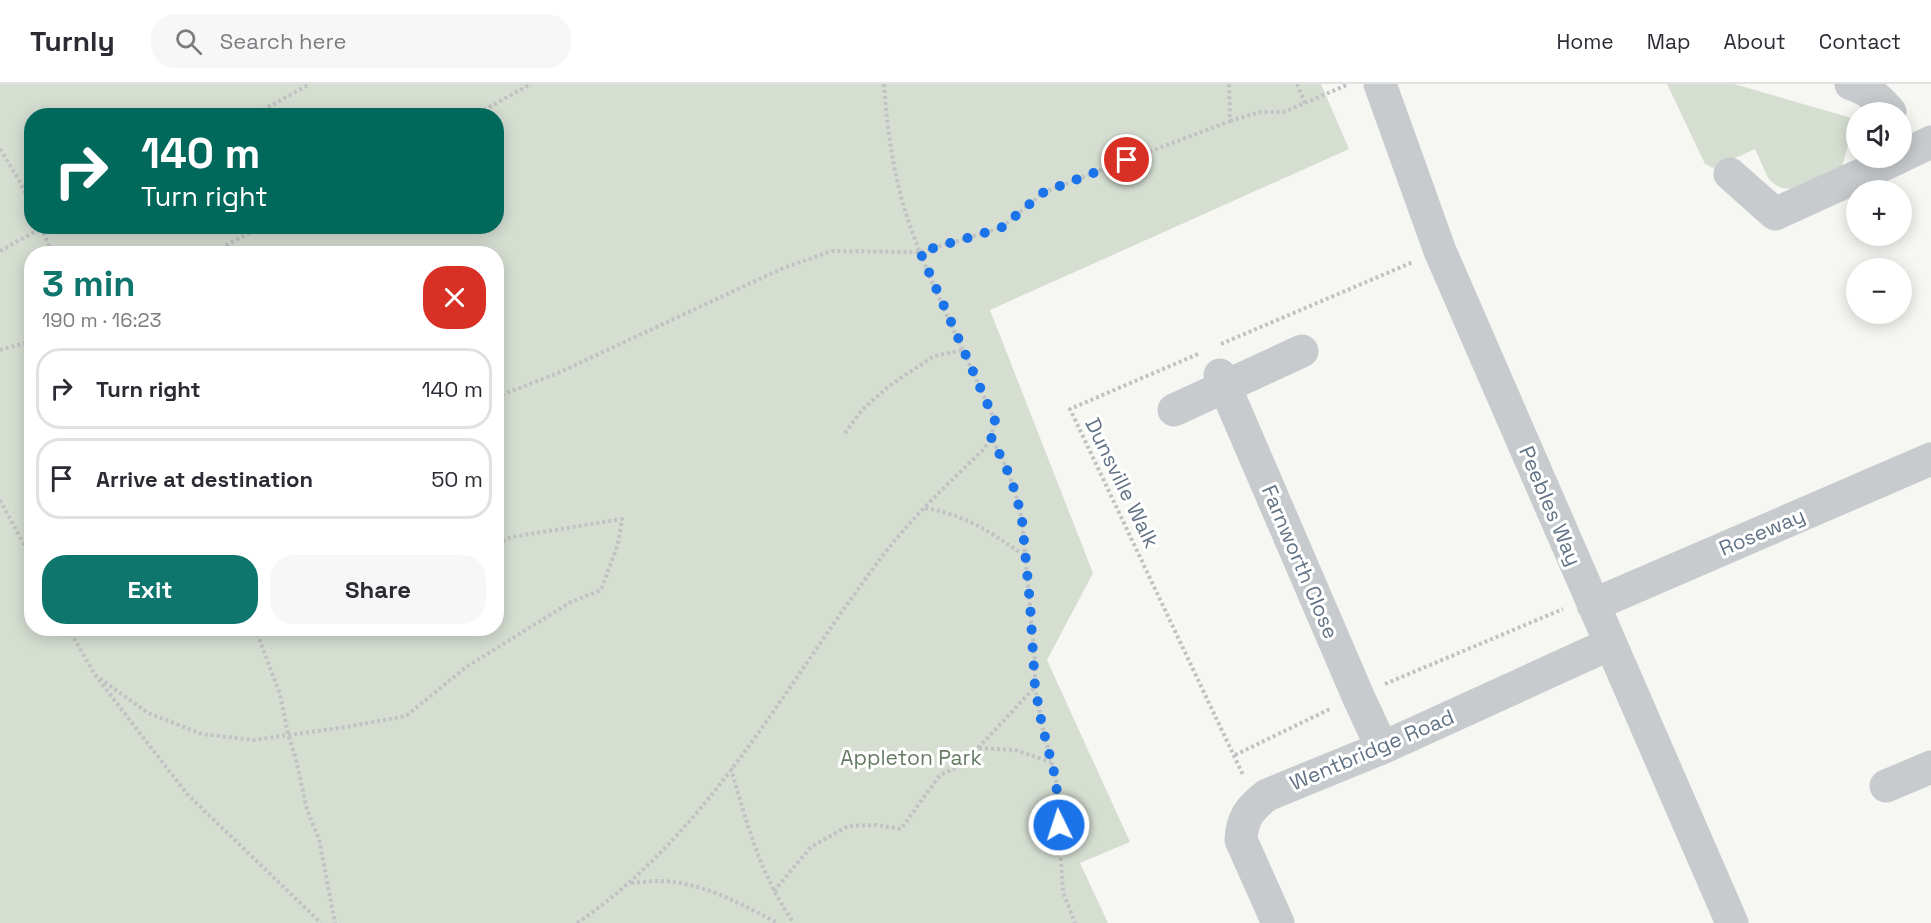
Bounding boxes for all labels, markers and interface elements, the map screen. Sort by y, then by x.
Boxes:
search box [151,14,571,68]
text: Turnly [30,23,115,59]
icon: search [172,25,205,58]
text: Search here [220,27,347,55]
text: Home [1556,28,1614,55]
text: Map [1647,28,1691,55]
text: About [1724,28,1786,55]
text: Contact [1819,28,1901,55]
map controls [1846,102,1912,324]
button: sound [1846,102,1912,168]
text: 140 m [141,127,260,180]
icon: right [42,132,120,210]
pin [1101,134,1152,185]
icon: arrive [1110,143,1143,176]
text: Turn right [141,179,268,214]
button: + [1846,180,1912,246]
button: − [1846,258,1912,324]
text: 3 min [42,261,136,307]
button: close [423,266,486,329]
text: 190 m · 16:23 [42,307,162,333]
icon: right [45,372,78,405]
text: Turn right [96,375,201,403]
text: 140 m [421,375,483,403]
street label: Dunsville Walk [1079,413,1166,552]
street label: Peebles Way [1513,442,1588,570]
icon: arrive [45,462,78,495]
text: Arrive at destination [96,465,313,493]
text: 50 m [431,465,483,493]
street label: Farnworth Close [1256,481,1345,643]
street label: Roseway [1715,501,1809,562]
button: Exit [42,555,258,624]
button: Share [270,555,486,624]
street label: Wentbridge Road [1286,703,1458,796]
park label: Appleton Park [840,744,982,771]
position arrow [1027,793,1091,857]

